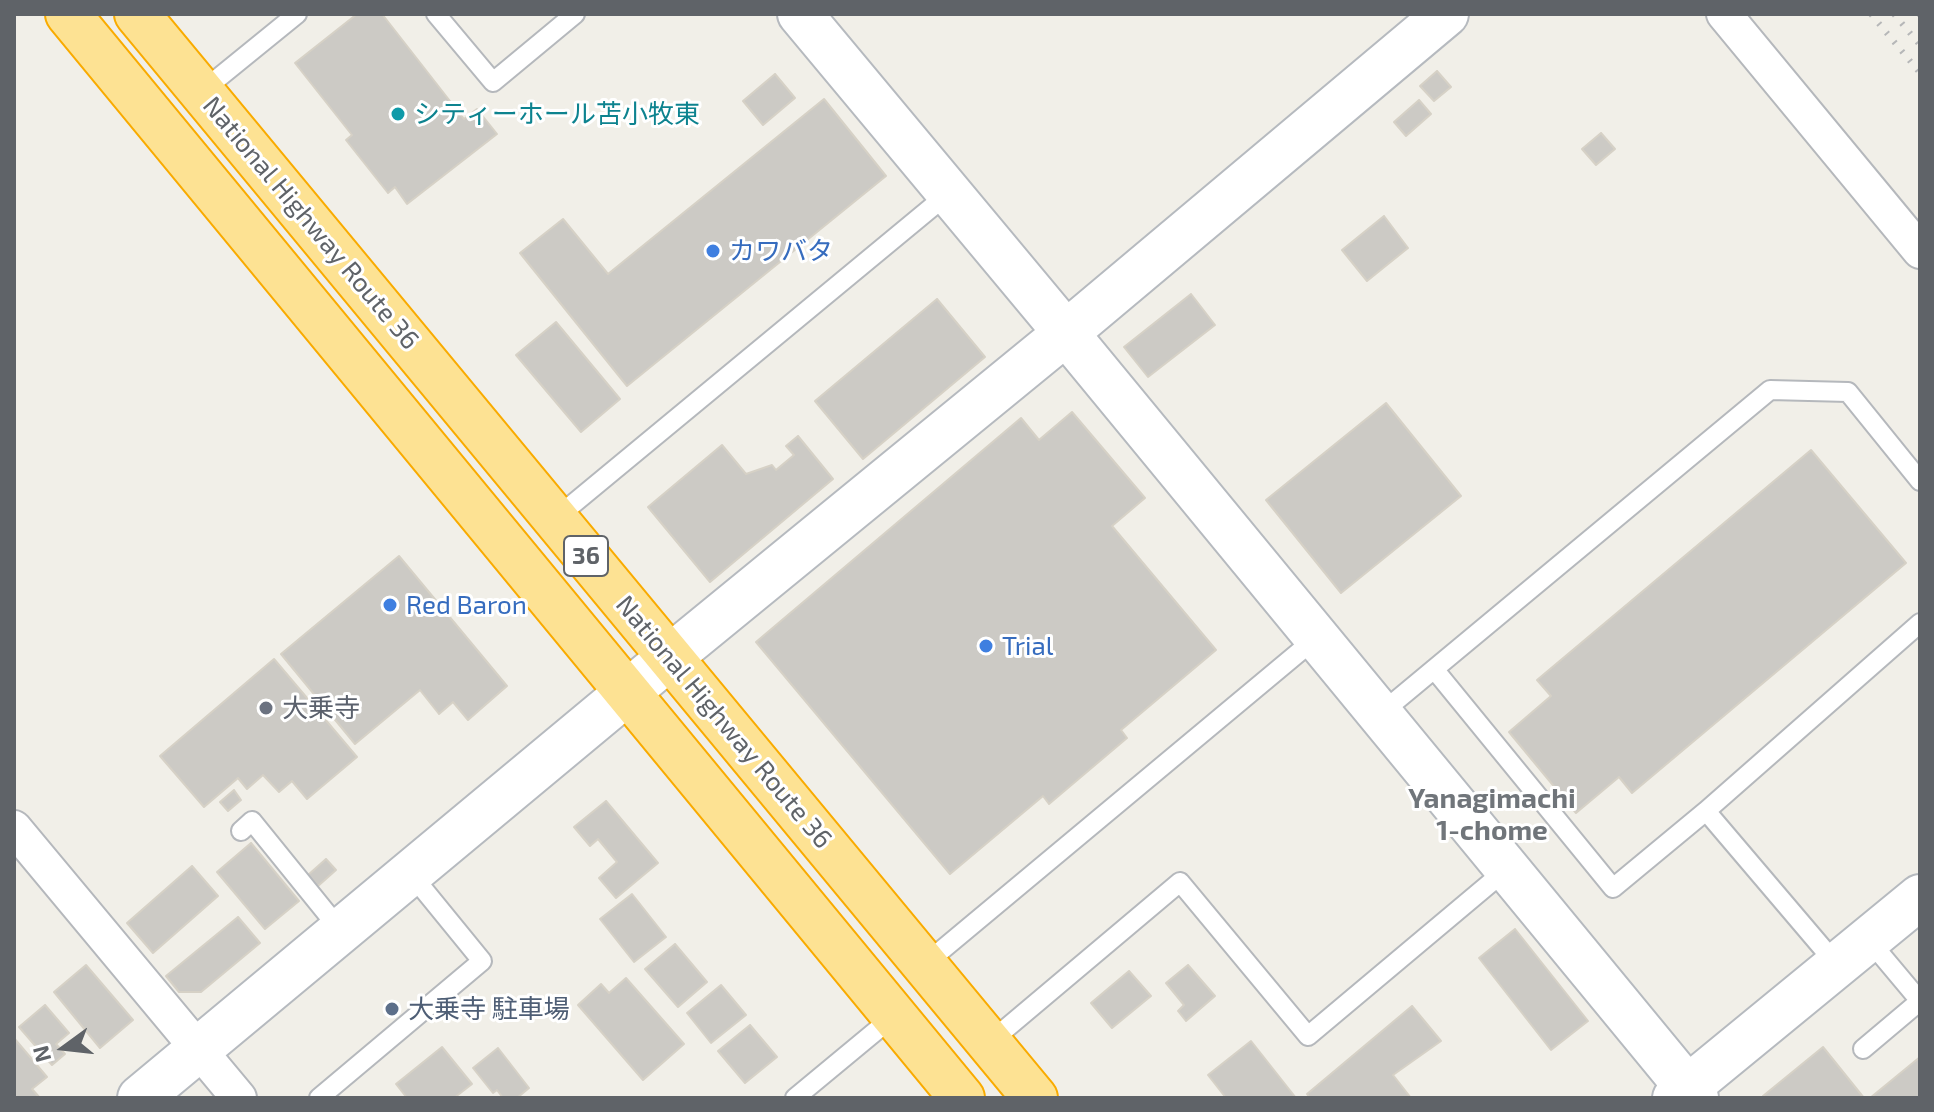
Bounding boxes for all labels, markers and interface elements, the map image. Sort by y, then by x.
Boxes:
street label: National Highway Route 36 [196,91,426,355]
place label: シティーホール苫小牧東 [414,98,700,130]
marker: シティーホール苫小牧東 [389,105,407,123]
place label: カワバタ [729,235,833,267]
marker: カワバタ [704,242,722,260]
road number: 36 [564,536,608,576]
place label: Red Baron [406,589,527,621]
street label: National Highway Route 36 [609,590,839,854]
marker: Red Baron [381,596,399,614]
place label: Trial [1002,630,1054,662]
marker: Trial [977,637,995,655]
place label: 大乗寺 [282,692,360,724]
marker: 大乗寺 [257,699,275,717]
district label: Yanagimachi 1-chome [1408,782,1576,848]
place label: 大乗寺 駐車場 [408,993,570,1025]
marker: 大乗寺 駐車場 [383,1000,401,1018]
north arrow [24,1008,104,1088]
text: N [26,1043,55,1065]

